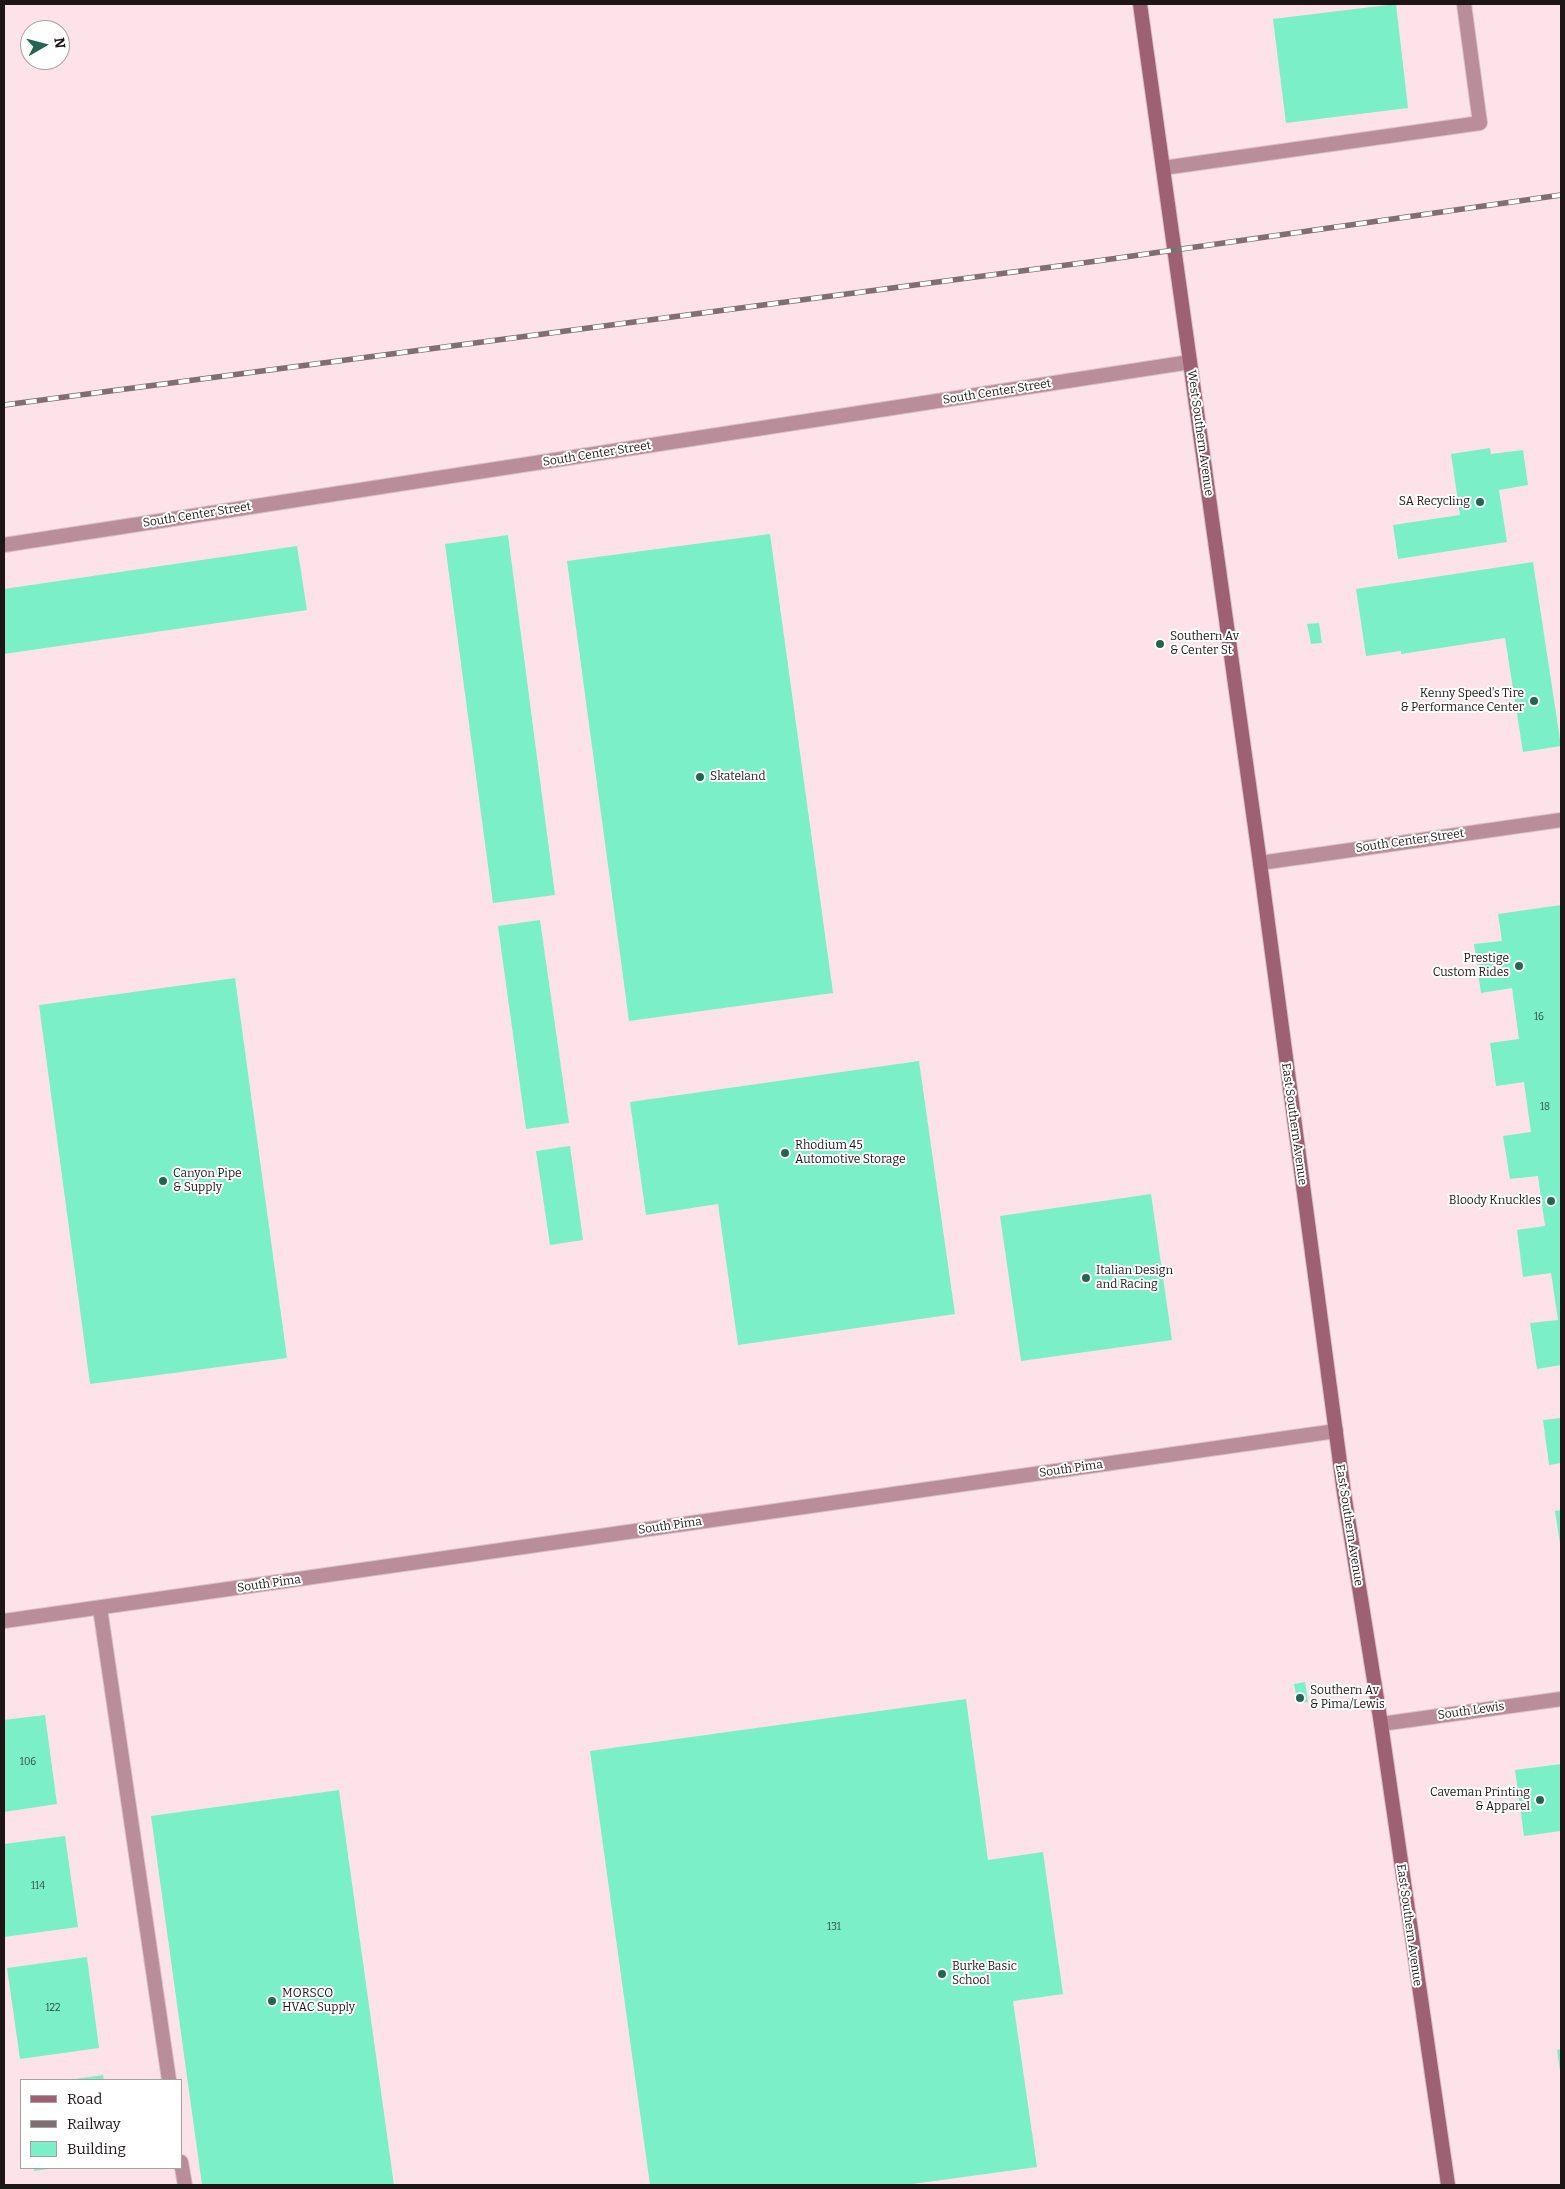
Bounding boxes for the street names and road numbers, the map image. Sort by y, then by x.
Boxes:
street label: West Southern Avenue [1184,369,1216,497]
street label: South Center Street [942,376,1052,408]
street label: South Center Street [542,438,652,470]
street label: South Center Street [142,499,252,531]
street label: South Center Street [1355,826,1465,856]
street label: East Southern Avenue [1278,1062,1310,1186]
street label: South Pima [1038,1457,1104,1481]
street label: East Southern Avenue [1332,1463,1366,1587]
street label: South Pima [637,1514,703,1538]
street label: South Pima [236,1572,302,1596]
street label: South Lewis [1437,1699,1505,1723]
street label: East Southern Avenue [1393,1863,1425,1987]

